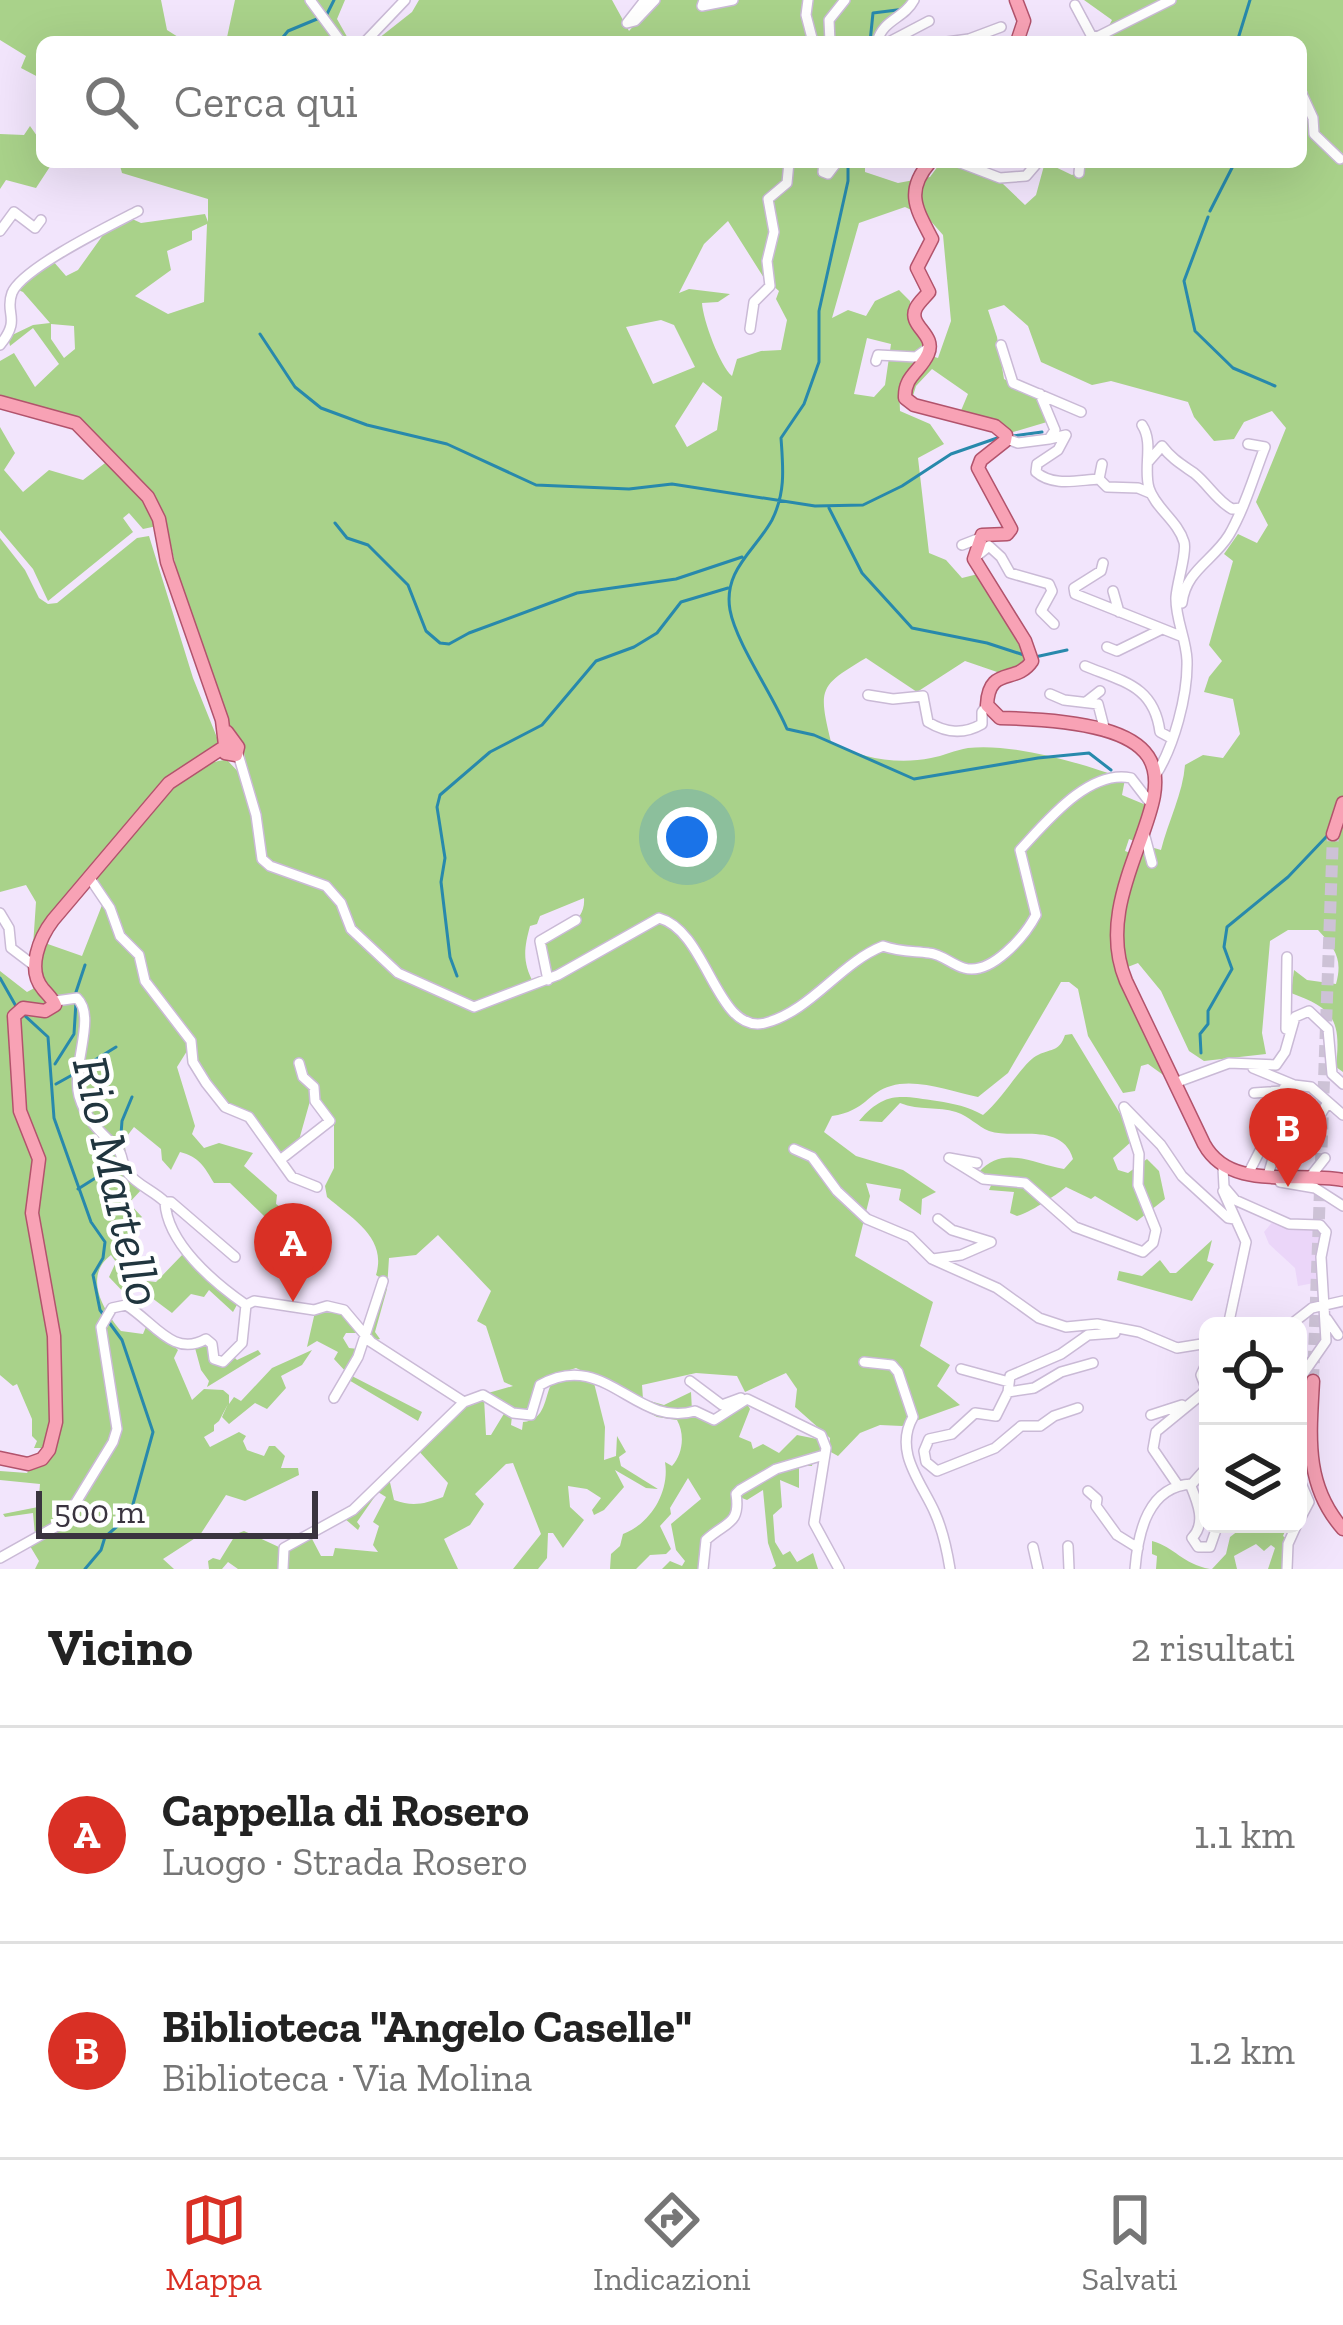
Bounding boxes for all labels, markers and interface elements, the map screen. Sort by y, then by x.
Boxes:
search box [36,36,1307,168]
icon: search [78,69,144,135]
text: Cerca qui [174,75,358,129]
your location [657,807,717,867]
water label: Rio Martello [60,1051,176,1311]
pin: B [1249,1088,1327,1187]
pin: A [254,1203,332,1302]
map controls [1199,1317,1307,1533]
button: locate [1199,1317,1307,1425]
button: layers [1199,1425,1307,1533]
scale bar [36,1485,318,1538]
text: 500 m [54,1492,145,1531]
text: Vicino [48,1617,193,1678]
text: 2 risultati [1131,1624,1295,1671]
text: Cappella di Rosero [162,1784,529,1838]
text: A [74,1811,100,1858]
text: 1.1 km [1194,1811,1295,1858]
text: Luogo · Strada Rosero [162,1838,527,1885]
text: Biblioteca "Angelo Caselle" [162,2000,692,2054]
text: B [75,2027,99,2074]
text: 1.2 km [1189,2027,1295,2074]
text: Biblioteca · Via Molina [162,2054,532,2101]
tab: Mappa [165,2187,262,2298]
tab: Indicazioni [593,2187,751,2298]
tab: Salvati [1082,2187,1178,2298]

